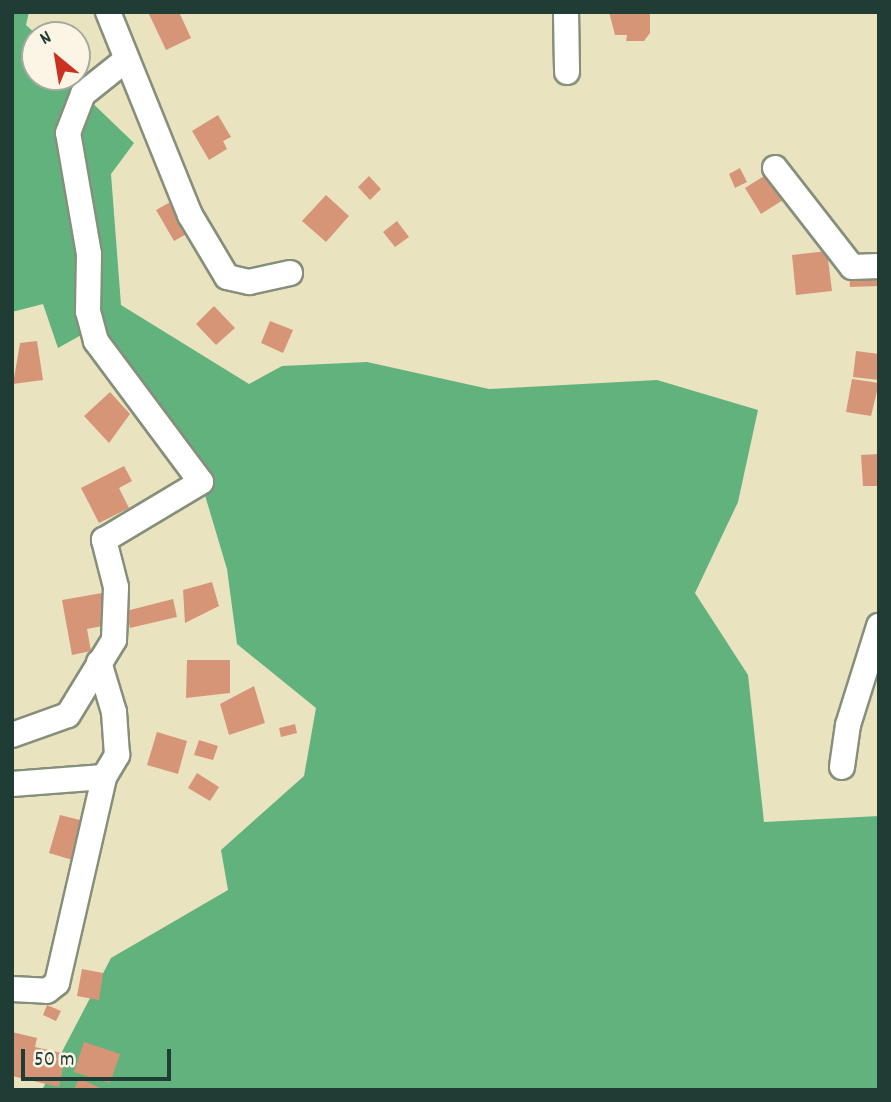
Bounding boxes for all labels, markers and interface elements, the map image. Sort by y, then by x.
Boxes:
north arrow [21,21,91,91]
text: N [35,25,57,53]
scale bar [24,1036,175,1080]
text: 50 m [34,1046,74,1076]

